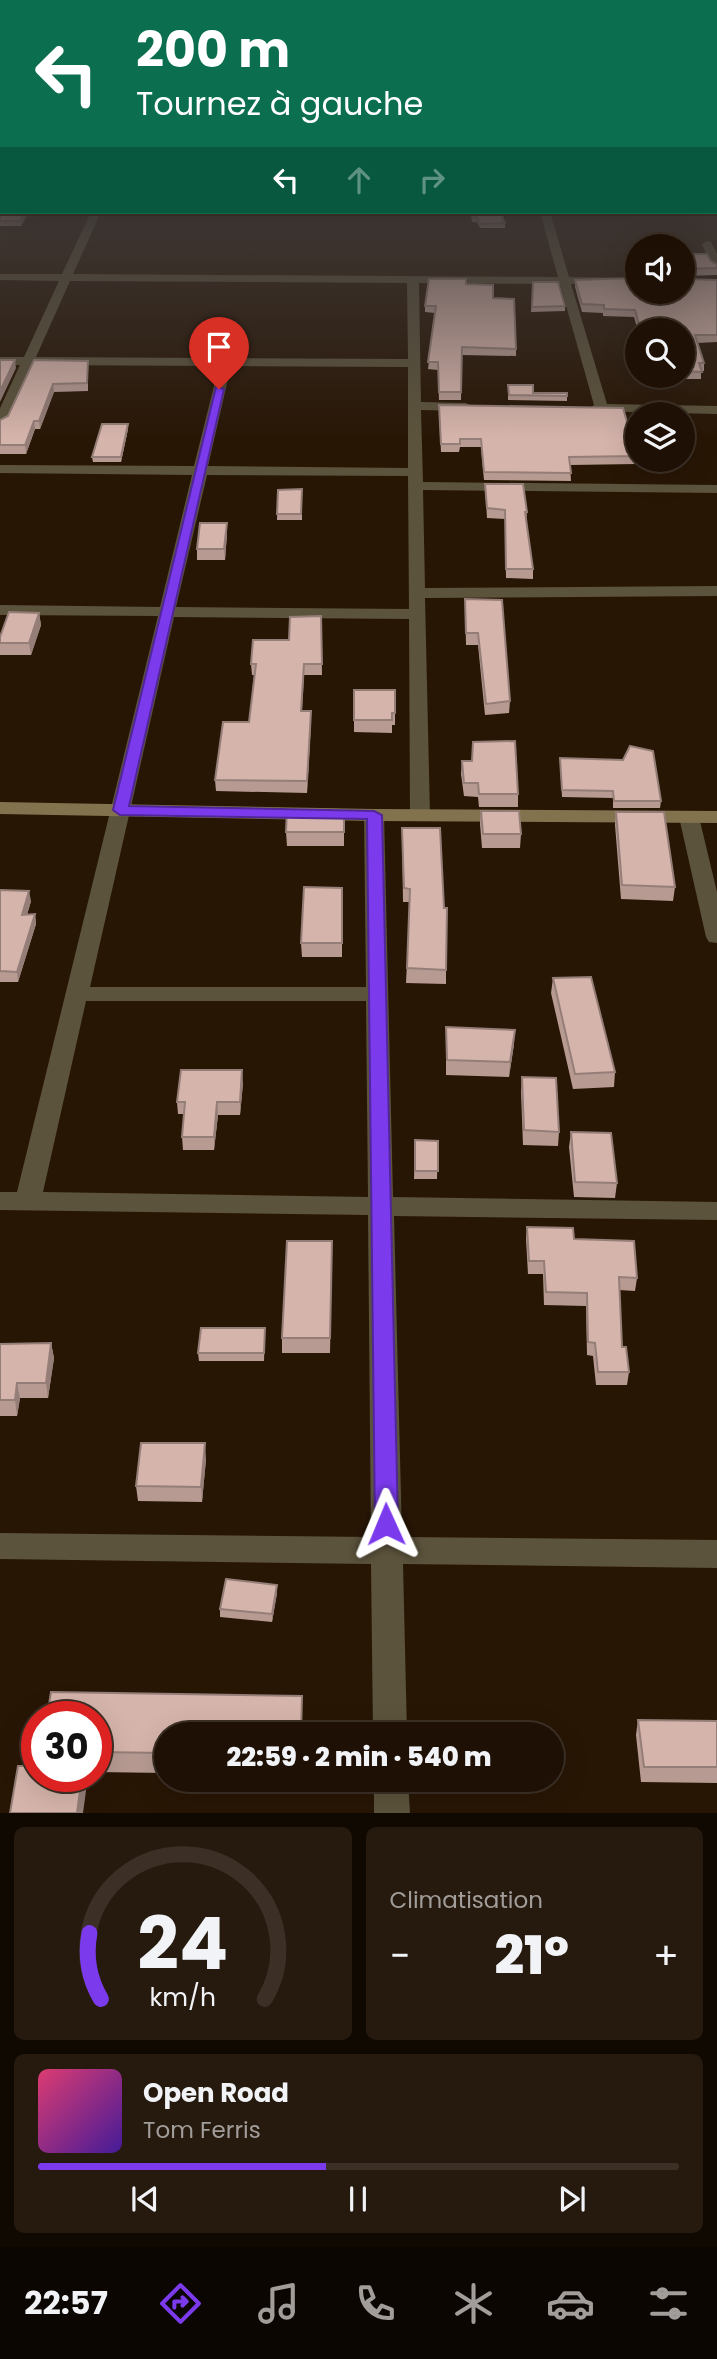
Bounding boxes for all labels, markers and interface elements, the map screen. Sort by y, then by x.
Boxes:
text: 200 m [136,16,290,84]
icon: left [21,28,112,119]
text: Tournez à gauche [136,81,423,126]
icon: left [267,161,305,199]
icon: ahead [340,161,378,199]
icon: right [413,161,451,199]
map controls [625,234,695,472]
button: sound [625,234,695,304]
pin [189,317,249,389]
button: search [625,318,695,388]
icon: arrive [200,328,238,366]
button: layers [625,402,695,472]
position arrow [349,1487,423,1561]
speed limit sign: 30 [21,1701,112,1792]
text: 22:59 · 2 min · 540 m [226,1739,492,1775]
text: Climatisation [390,1884,543,1916]
text: 24 [137,1894,228,1995]
text: 21° [494,1919,569,1992]
text: − [390,1929,410,1982]
text: + [653,1929,679,1982]
text: km/h [149,1980,216,2015]
text: Open Road [143,2075,289,2111]
text: Tom Ferris [143,2114,261,2146]
icon: previous [126,2180,164,2218]
icon: pause [339,2180,377,2218]
icon: next [553,2180,591,2218]
icon: directions [156,2279,205,2328]
icon: music [254,2279,303,2328]
icon: phone [351,2279,400,2328]
icon: climate [449,2279,498,2328]
icon: car [546,2279,595,2328]
icon: filters [644,2279,693,2328]
text: 22:57 [24,2280,108,2325]

